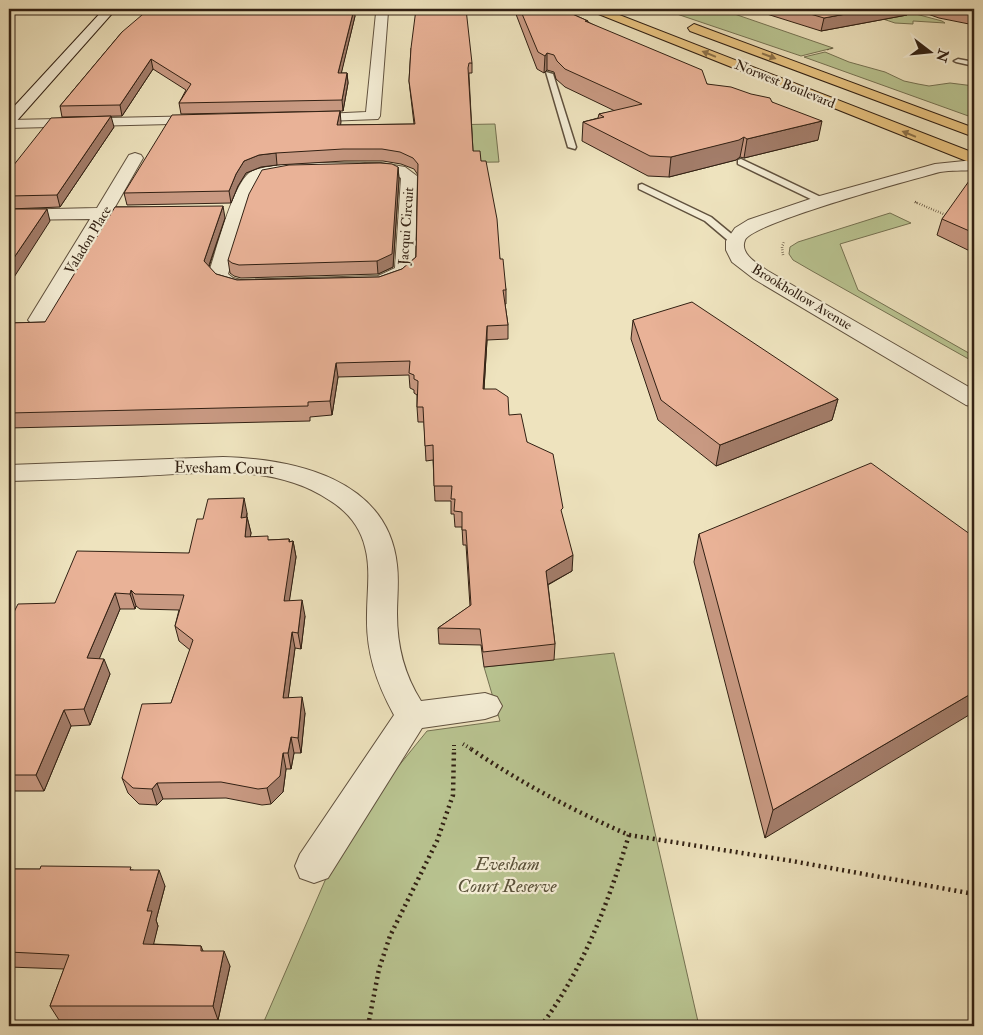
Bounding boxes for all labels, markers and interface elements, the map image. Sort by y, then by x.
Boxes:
north arrow [906,28,956,78]
text: N [932,46,952,64]
one-way arrow [701,50,716,58]
one-way arrow [762,52,777,60]
street label: Norwest Boulevard [732,56,838,112]
one-way arrow [902,129,916,137]
street label: Jacqui Circuit [395,186,417,267]
street label: Valadon Place [61,203,115,277]
street label: Brookhollow Avenue [749,260,855,334]
street label: Evesham Court [174,457,274,479]
park label: Evesham Court Reserve [457,852,557,898]

